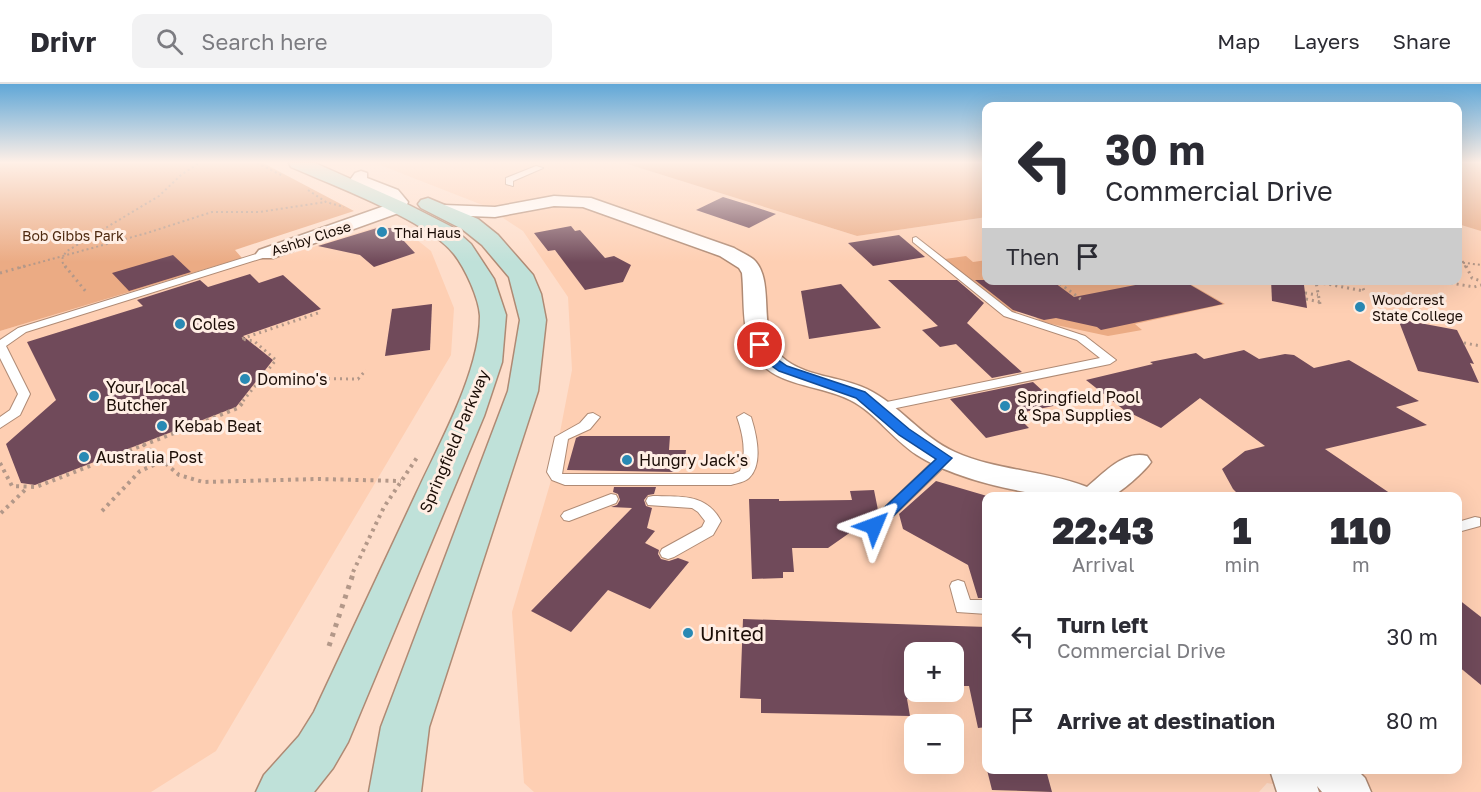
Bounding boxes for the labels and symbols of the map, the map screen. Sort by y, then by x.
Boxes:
street label: Ashby Close [269,217,353,259]
place label: Thai Haus [394,224,461,241]
marker: Thai Haus [375,225,389,239]
park label: Bob Gibbs Park [22,227,124,244]
place label: Woodcrest State College [1372,291,1463,324]
marker: Woodcrest State College [1353,300,1367,314]
place label: Coles [192,314,235,334]
marker: Coles [173,317,187,331]
pin [734,319,785,370]
street label: Springfield Parkway [415,366,493,516]
place label: Domino's [257,369,328,389]
marker: Domino's [238,372,252,386]
place label: Your Local Butcher [106,377,186,415]
place label: Springfield Pool & Spa Supplies [1017,387,1140,425]
marker: Your Local Butcher [87,389,101,403]
marker: Springfield Pool & Spa Supplies [998,399,1012,413]
place label: Kebab Beat [174,416,262,436]
marker: Kebab Beat [155,419,169,433]
place label: Australia Post [96,447,203,467]
marker: Australia Post [77,450,91,464]
place label: Hungry Jack's [639,450,748,470]
marker: Hungry Jack's [620,453,634,467]
position arrow [842,494,906,558]
place label: United [700,621,764,645]
marker: United [681,626,695,640]

